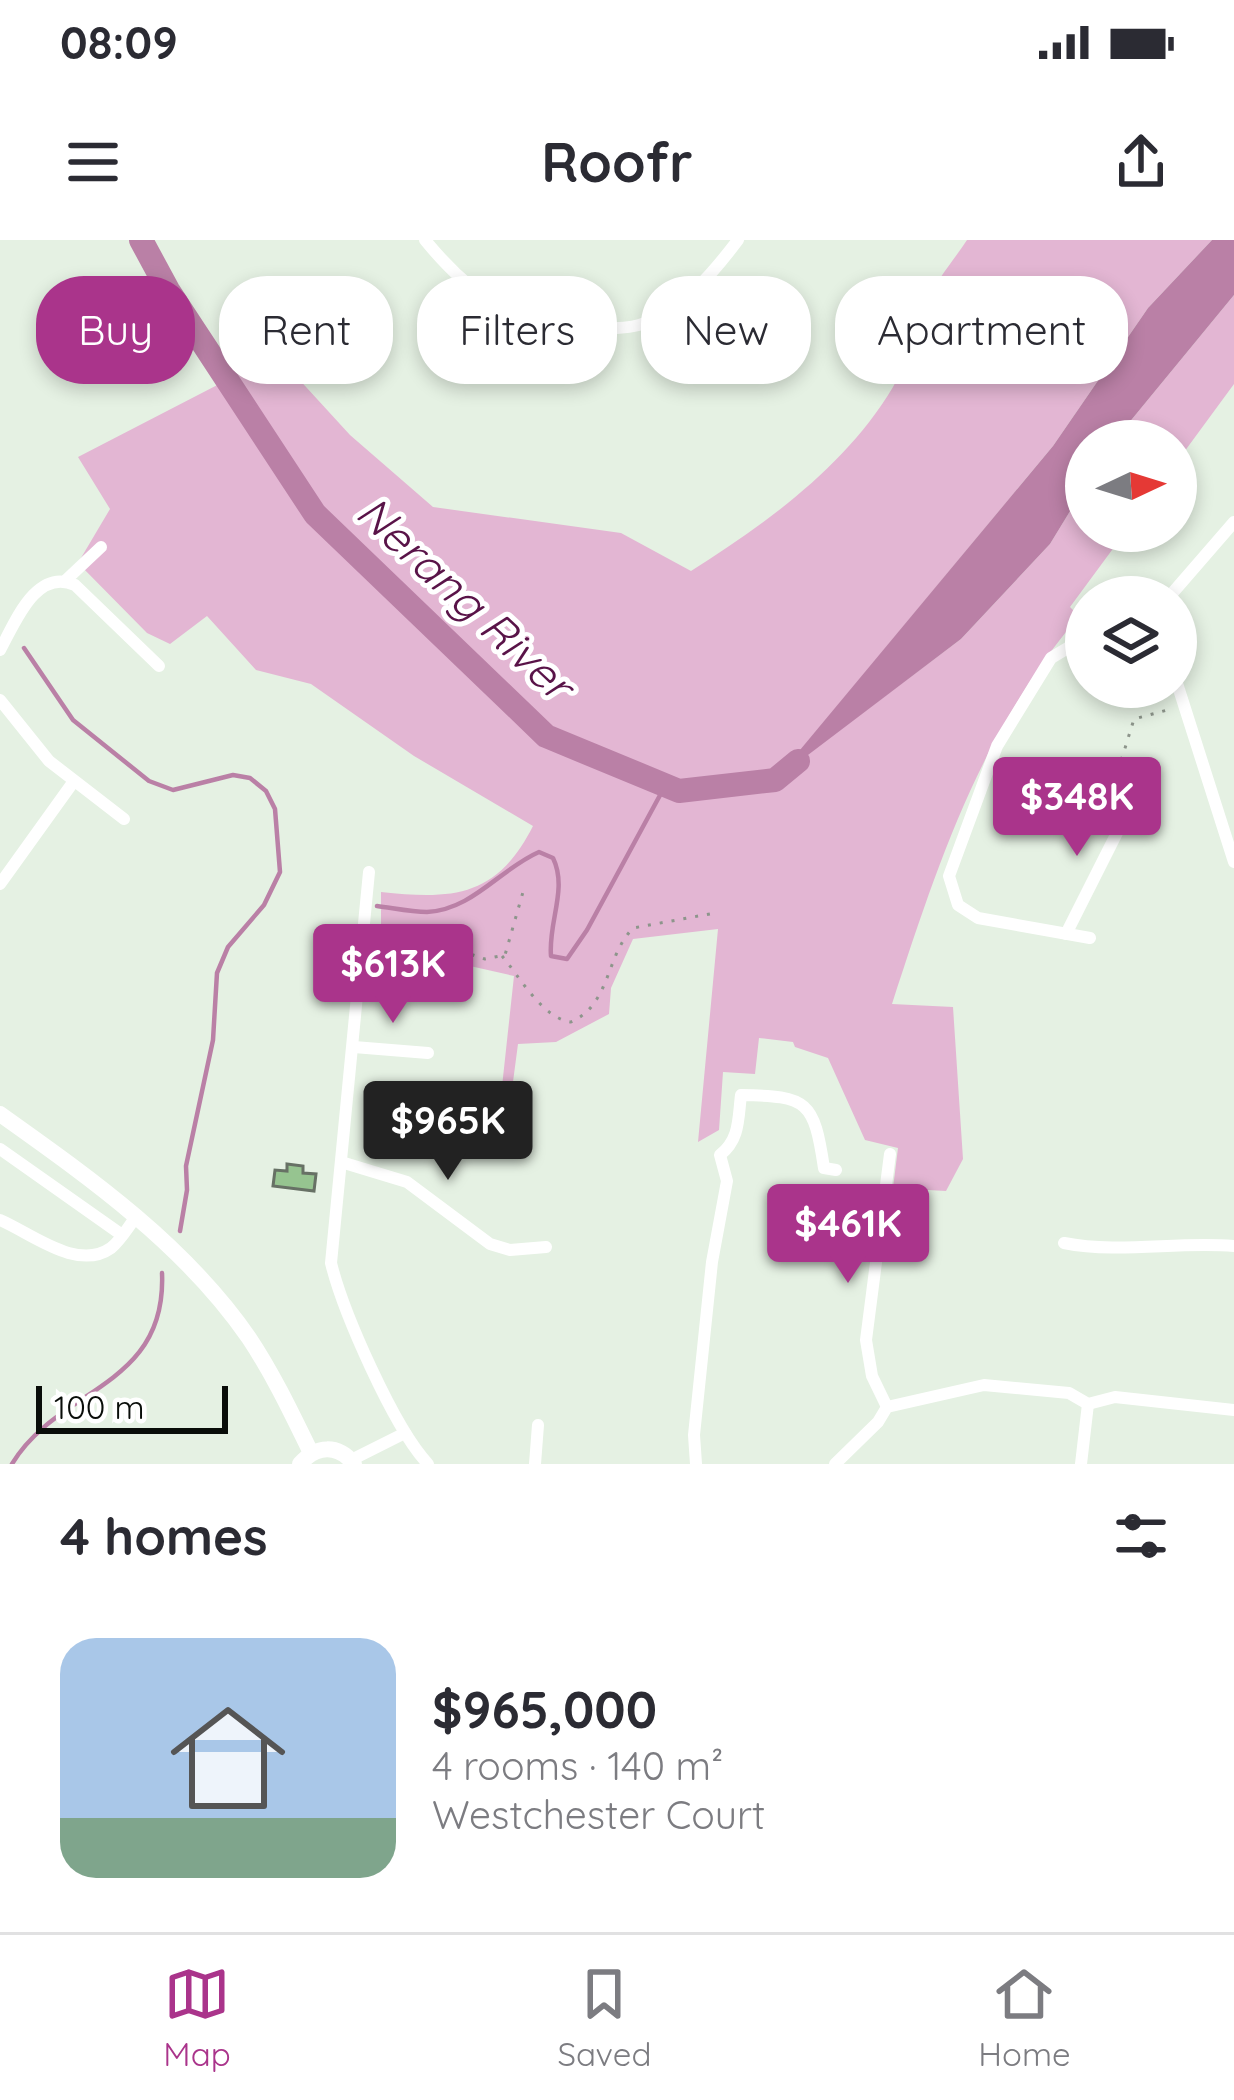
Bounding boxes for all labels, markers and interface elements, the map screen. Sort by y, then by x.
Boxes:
text: 08:09 [60,14,178,70]
text: Roofr [541,128,693,196]
icon: menu [60,129,126,195]
icon: share [1108,129,1174,195]
chip: Buy [36,276,195,384]
chip: Rent [219,276,393,384]
chip: Filters [417,276,617,384]
chip: New [641,276,811,384]
chip: Apartment [835,276,1128,384]
north arrow [1065,420,1197,552]
map controls [1065,420,1197,708]
water label: Nerang River [346,483,589,715]
button: layers [1065,576,1197,708]
pin: $348K [993,757,1161,859]
text: $348K [1020,771,1134,820]
pin: $613K [309,924,477,1026]
text: $613K [340,938,446,987]
pin: $965K [364,1081,532,1183]
text: $965K [390,1095,506,1144]
pin: $461K [764,1184,932,1286]
text: $461K [794,1198,902,1247]
scale bar [36,1380,228,1433]
text: 100 m [54,1386,145,1427]
icon: filters [1108,1503,1174,1569]
text: 4 homes [60,1504,268,1568]
text: $965,000 [432,1677,657,1741]
icon: home [156,1686,300,1830]
text: 4 rooms · 140 m² [432,1741,723,1790]
text: Westchester Court [432,1790,765,1839]
tab: Map [163,1961,231,2074]
tab: Saved [557,1961,651,2074]
tab: Home [978,1961,1071,2074]

